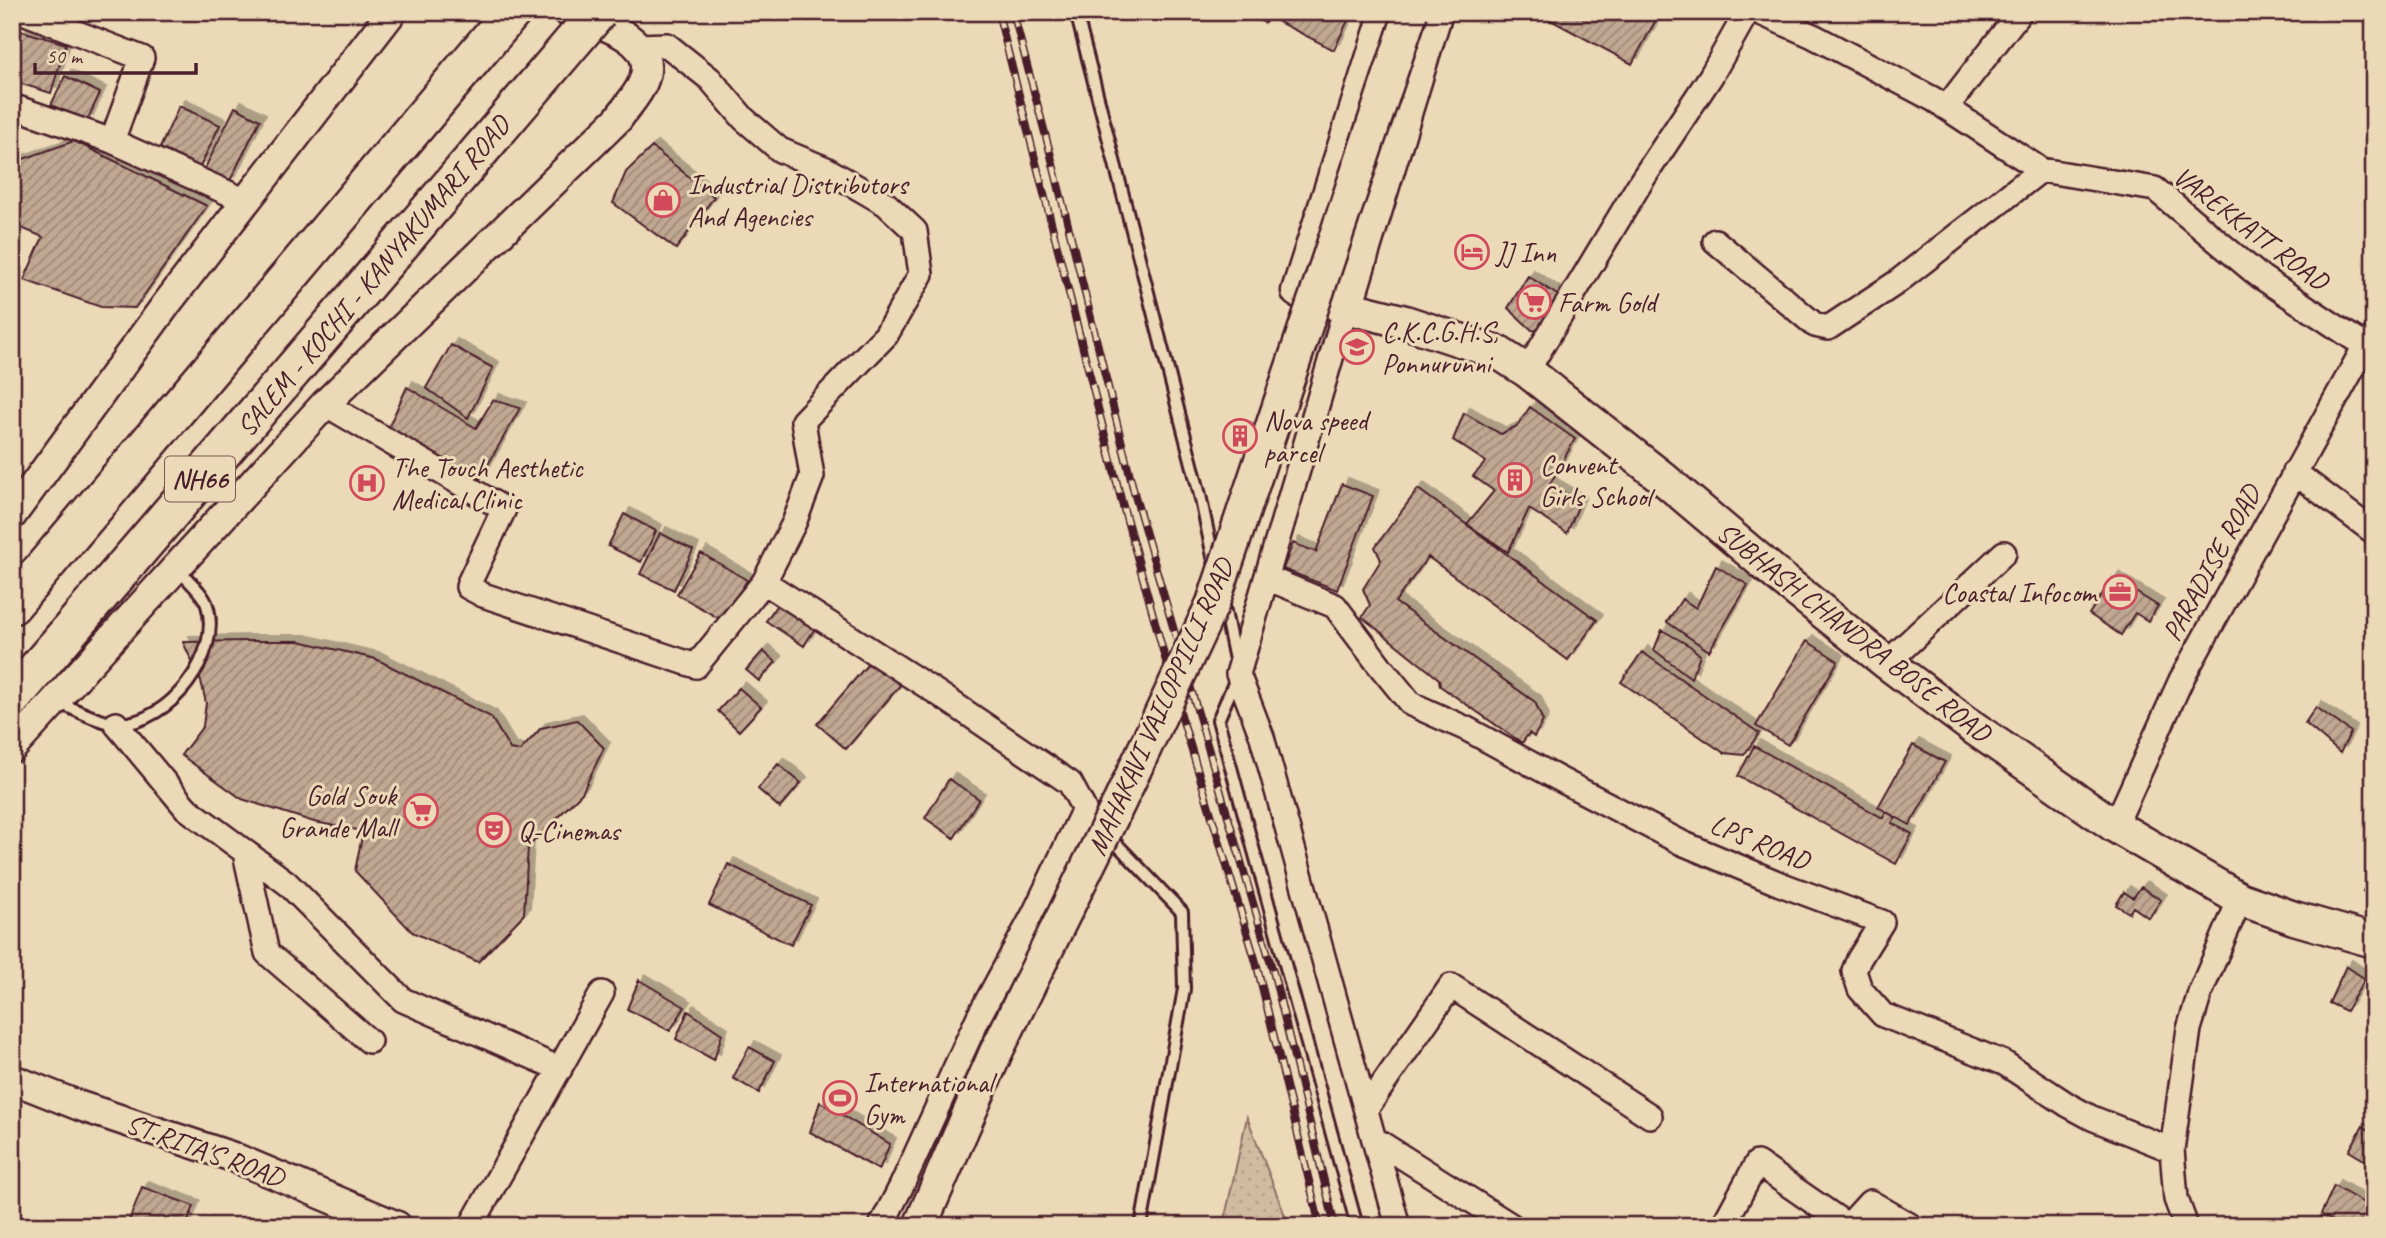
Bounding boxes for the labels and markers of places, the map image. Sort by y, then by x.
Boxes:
place label: Industrial Distributors And Agencies [688,167,910,234]
shop icon: Industrial Distributors And Agencies [644,181,682,219]
hotel icon: JJ Inn [1453,233,1491,271]
place label: JJ Inn [1494,235,1556,270]
supermarket icon: Farm Gold [1515,283,1553,321]
place label: Farm Gold [1558,285,1660,320]
place label: C.K.C.G.H.S, Ponnurunni [1382,314,1499,381]
school or university icon: C.K.C.G.H.S, Ponnurunni [1338,328,1376,366]
place label: Nova speed parcel [1264,403,1371,470]
building icon: Nova speed parcel [1221,417,1259,455]
place label: Convent Girls School [1540,447,1656,514]
place label: The Touch Aesthetic Medical Clinic [392,450,584,517]
building icon: Convent Girls School [1496,461,1534,499]
hospital icon: The Touch Aesthetic Medical Clinic [348,464,386,502]
office icon: Coastal Infocom [2101,573,2139,611]
place label: Coastal Infocom [1942,575,2098,610]
place label: Gold Souk Grande Mall [280,778,401,845]
supermarket icon: Gold Souk Grande Mall [402,792,440,830]
theatre icon: Q-Cinemas [475,811,513,849]
place label: Q-Cinemas [518,813,622,848]
place label: International Gym [864,1065,998,1132]
sports icon: International Gym [821,1079,859,1117]

